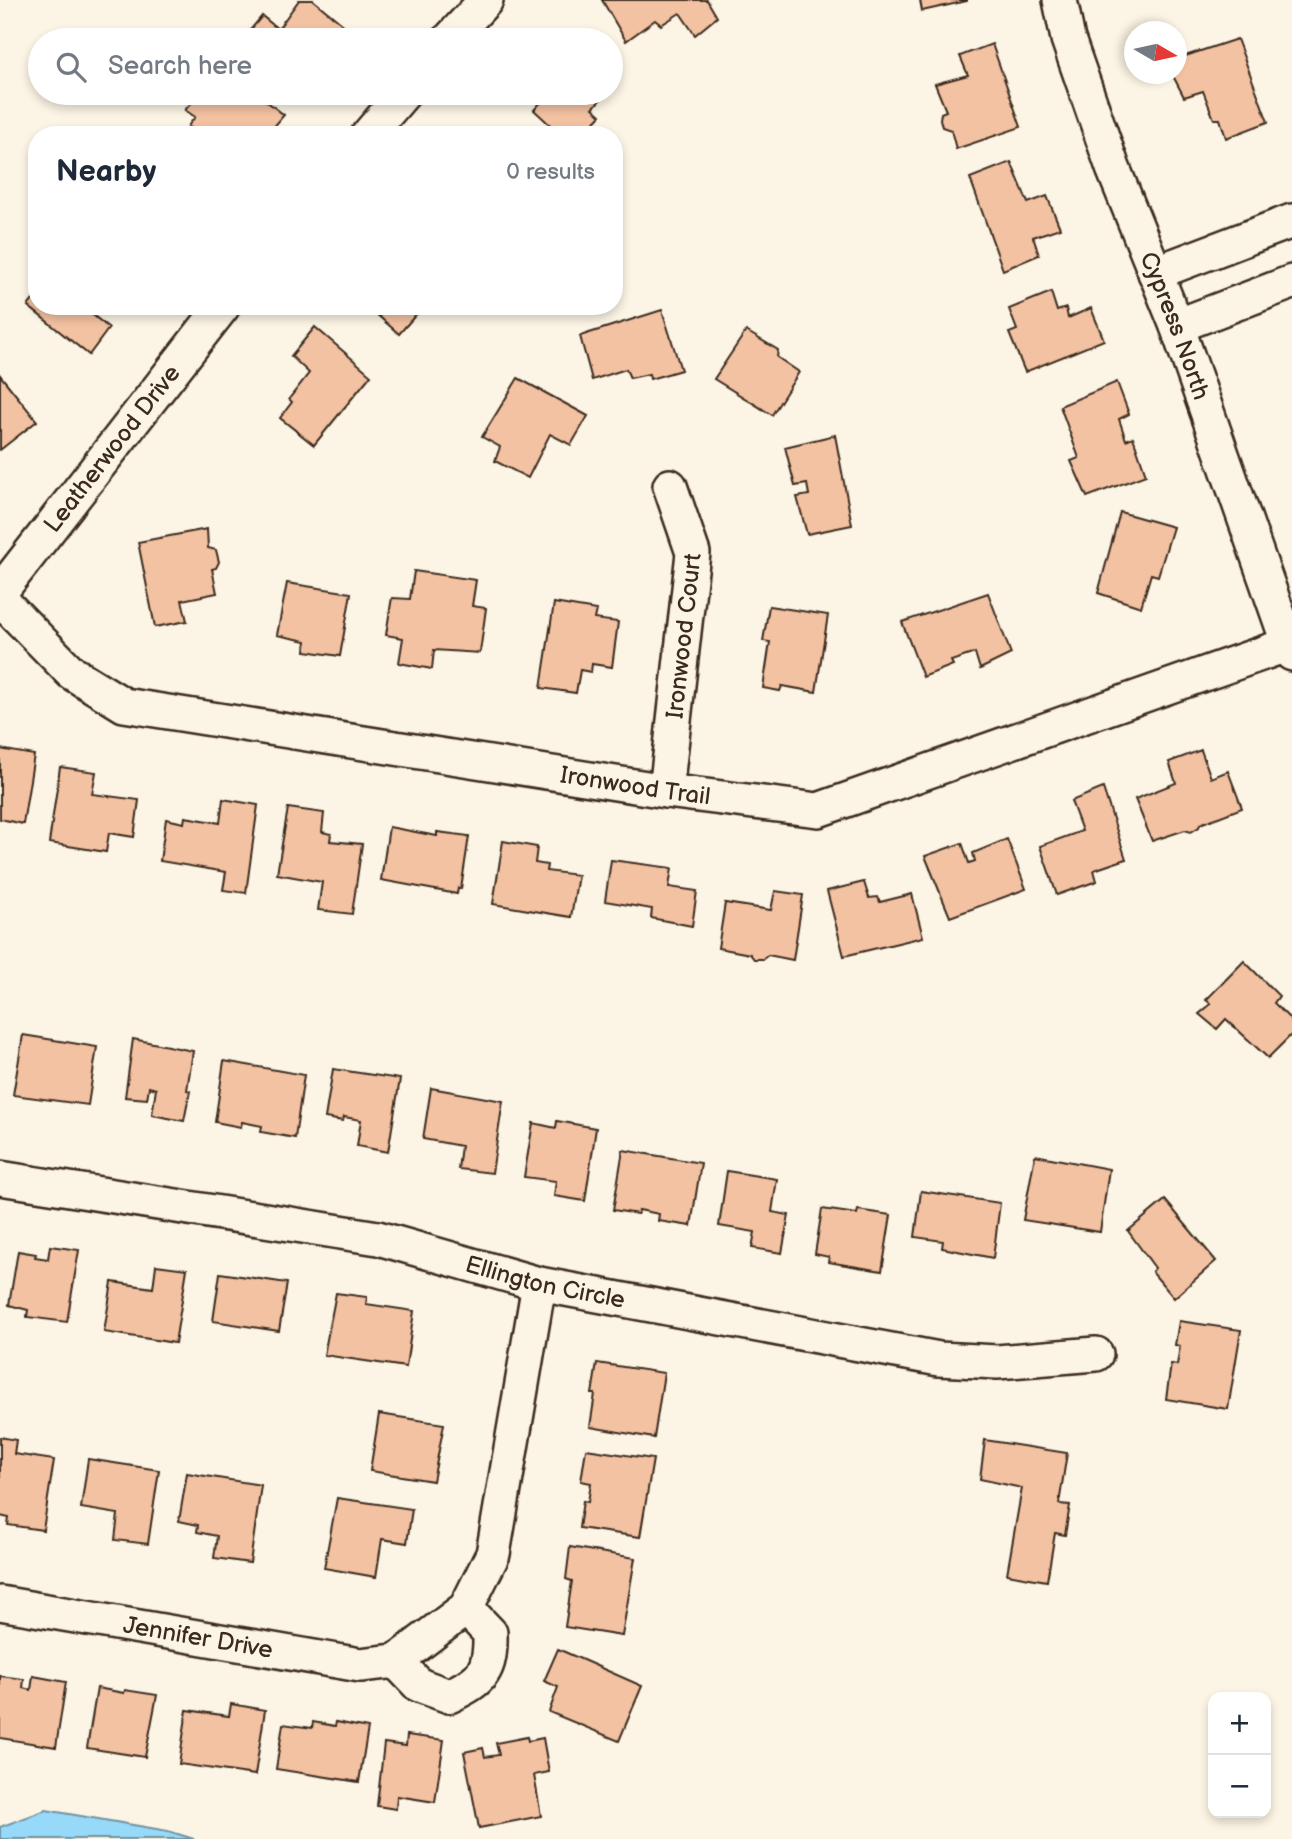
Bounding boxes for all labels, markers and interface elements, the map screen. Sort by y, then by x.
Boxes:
north arrow [1124,21,1187,84]
search box [28,28,623,105]
icon: search [52,48,90,86]
text: Search here [108,51,252,82]
text: Nearby [56,154,156,190]
text: 0 results [506,158,595,186]
street label: Cypress North [1134,248,1216,404]
street label: Leatherwood Drive [38,359,187,538]
street label: Ironwood Court [660,551,708,720]
street label: Ironwood Trail [558,760,712,811]
street label: Ellington Circle [462,1250,627,1315]
street label: Jennifer Drive [121,1610,275,1665]
map controls [1208,1692,1271,1818]
button: + [1208,1692,1271,1755]
button: − [1208,1755,1271,1818]

